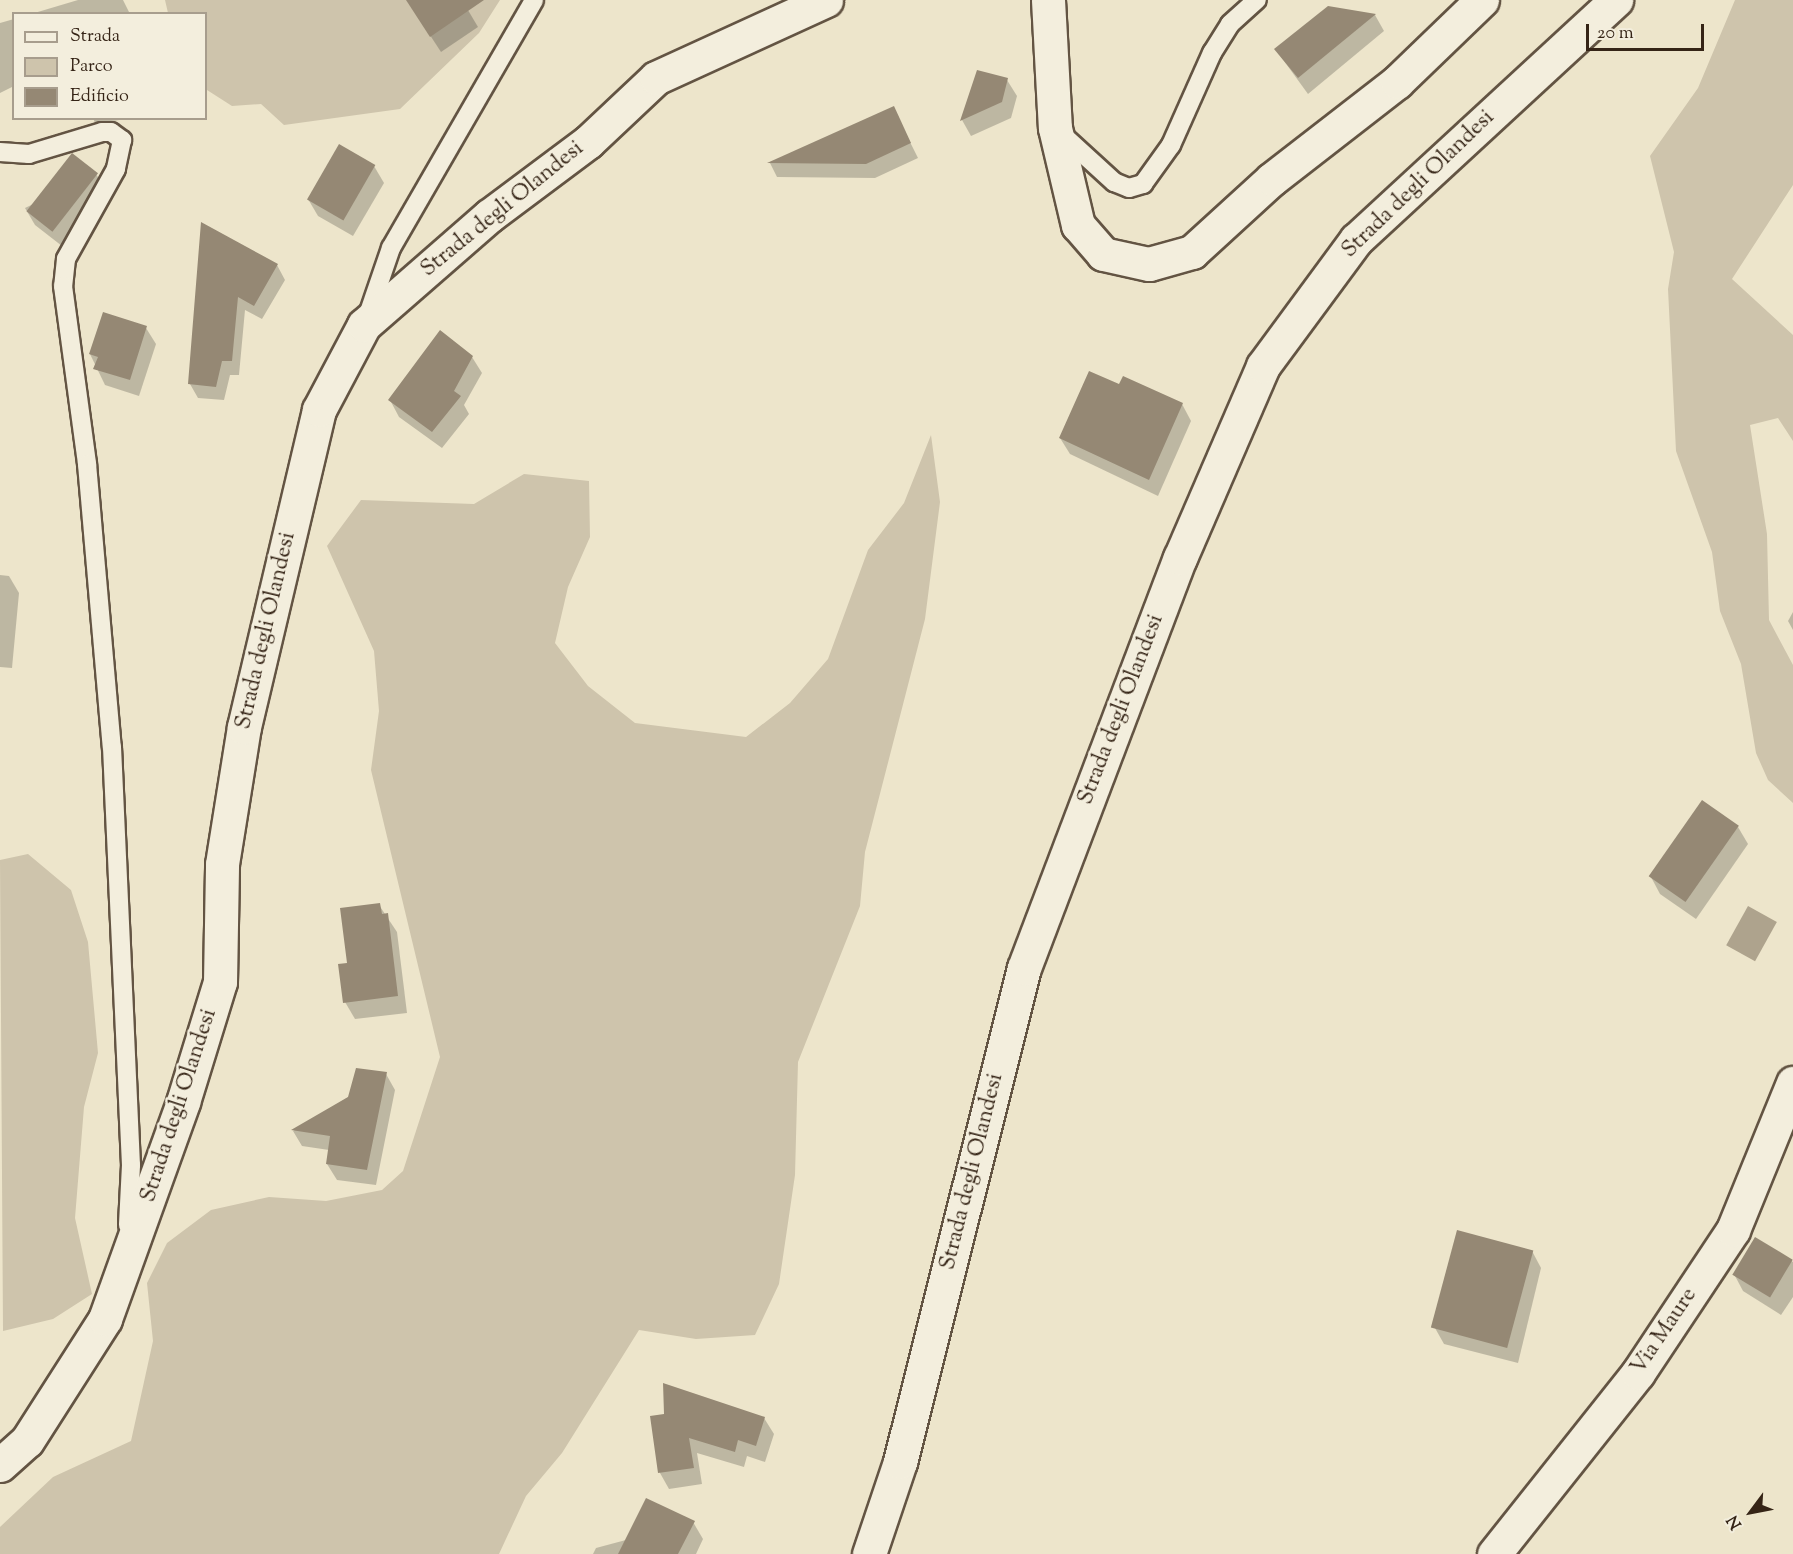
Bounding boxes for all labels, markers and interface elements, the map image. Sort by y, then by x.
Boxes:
legend [12,12,207,120]
scale bar [1589,12,1708,50]
text: 20 m [1597,21,1634,47]
text: Strada [70,24,120,50]
text: Parco [70,54,113,80]
text: Edificio [70,84,129,110]
street label: Strada degli Olandesi [1337,106,1501,264]
street label: Strada degli Olandesi [416,136,590,284]
street label: Strada degli Olandesi [231,530,303,732]
street label: Strada degli Olandesi [1074,611,1170,809]
street label: Strada degli Olandesi [136,1006,224,1206]
street label: Strada degli Olandesi [936,1071,1010,1273]
street label: Via Maure [1626,1284,1704,1380]
north arrow [1721,1482,1781,1542]
text: N [1722,1510,1748,1533]

